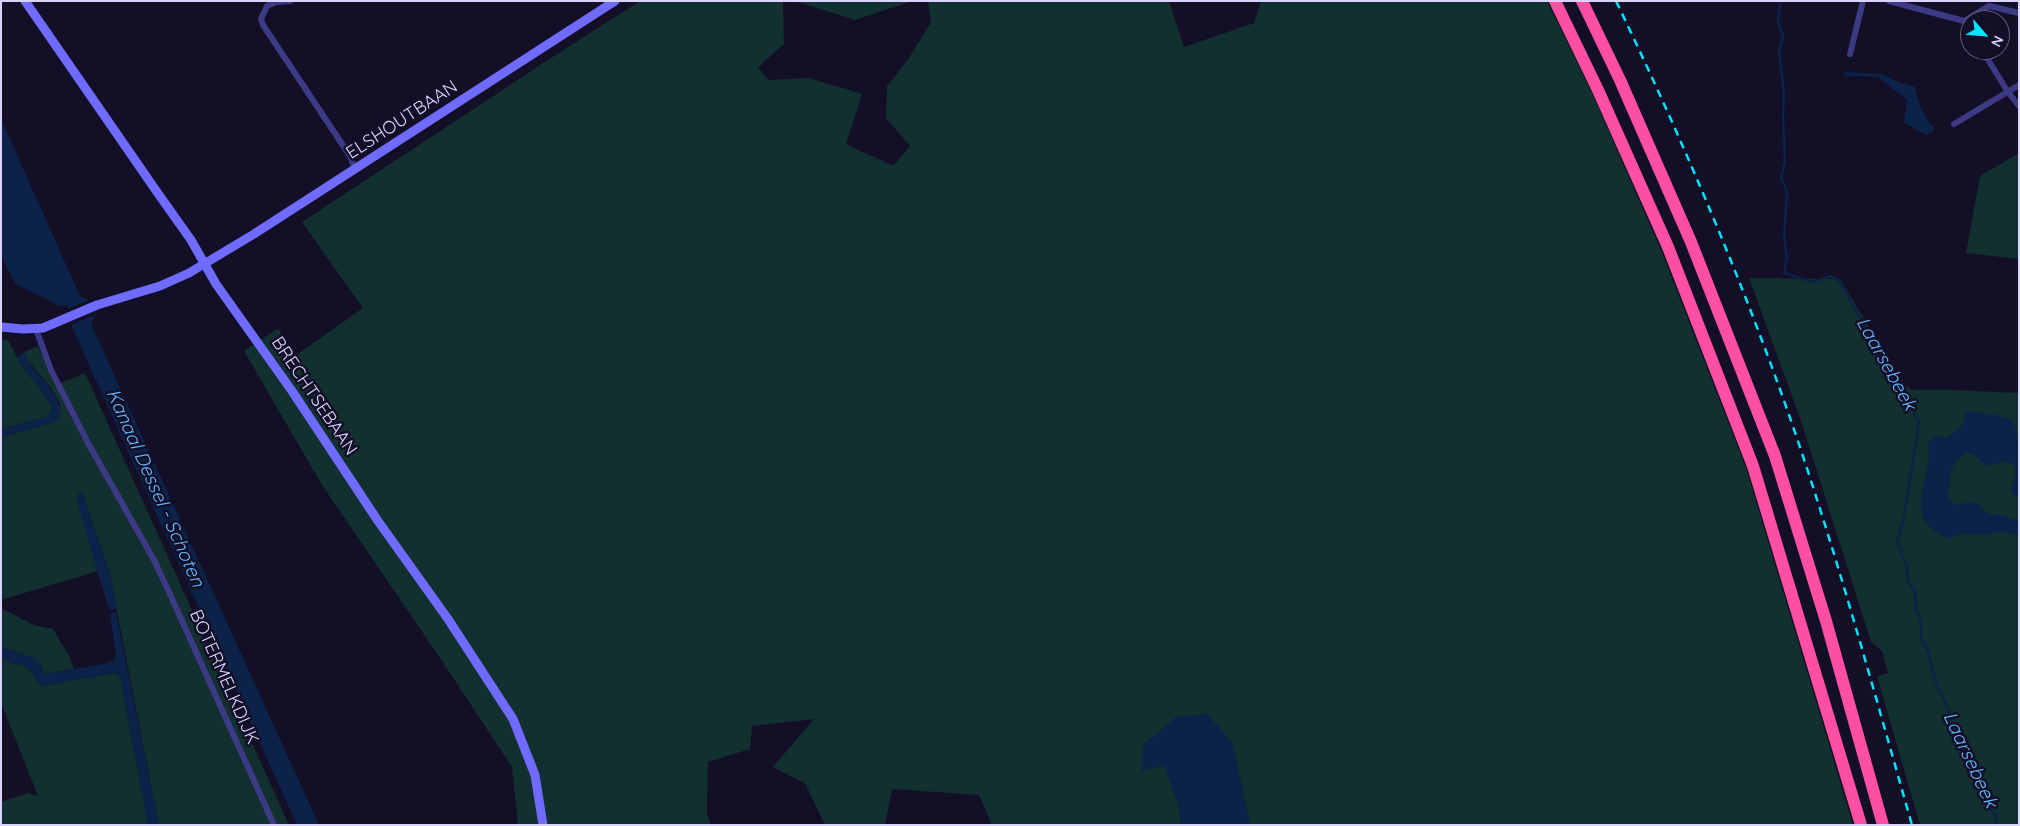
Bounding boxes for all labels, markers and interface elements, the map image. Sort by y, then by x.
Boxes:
north arrow [1960,10,2010,60]
text: N [1987,33,2008,50]
street label: ELSHOUTBAAN [342,76,462,164]
water label: Laarsebeek [1851,313,1921,415]
street label: BRECHTSEBAAN [266,333,362,459]
water label: Kanaal Dessel - Schoten [101,386,209,590]
street label: BOTERMELKDIJK [185,606,263,748]
water label: Laarsebeek [1938,708,2002,812]

